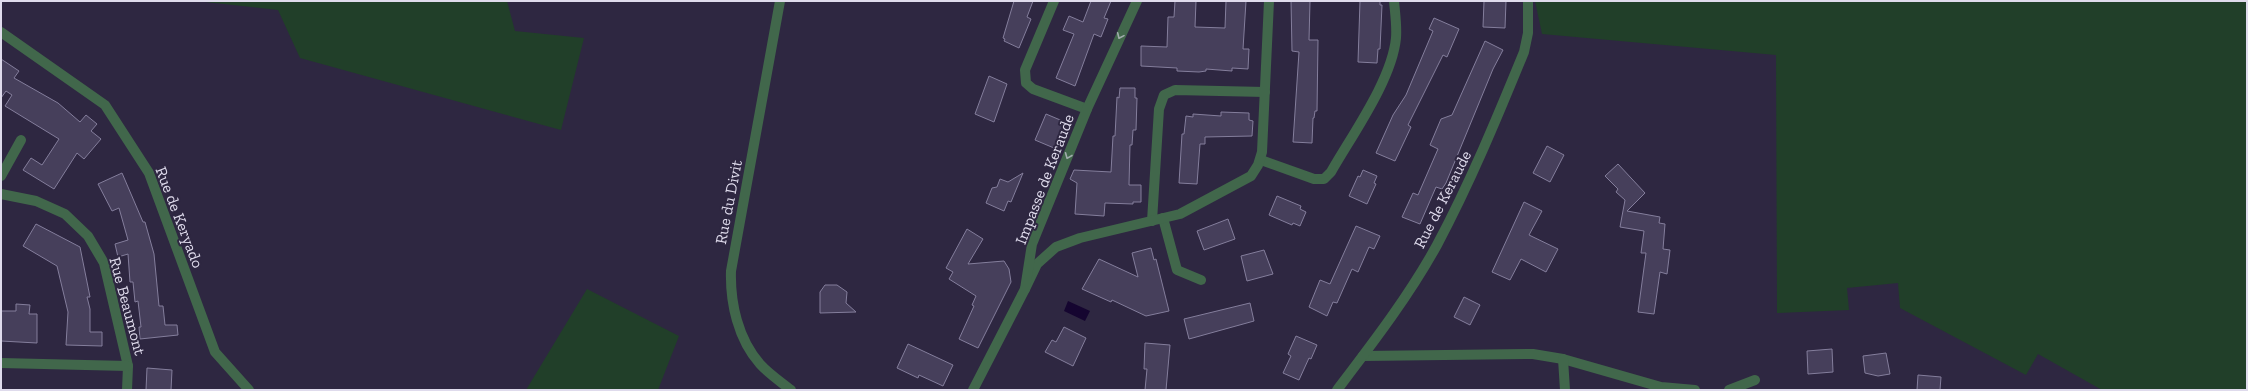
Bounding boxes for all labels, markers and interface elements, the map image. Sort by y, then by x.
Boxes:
one-way arrow [1117,32,1125,40]
street label: Impasse de Keraude [1011,111,1078,247]
street label: Rue de Keraude [1410,147,1475,251]
one-way arrow [1065,152,1073,159]
street label: Rue du Divit [711,158,746,246]
street label: Rue de Keryado [151,164,208,271]
street label: Rue Beaumont [105,255,150,357]

